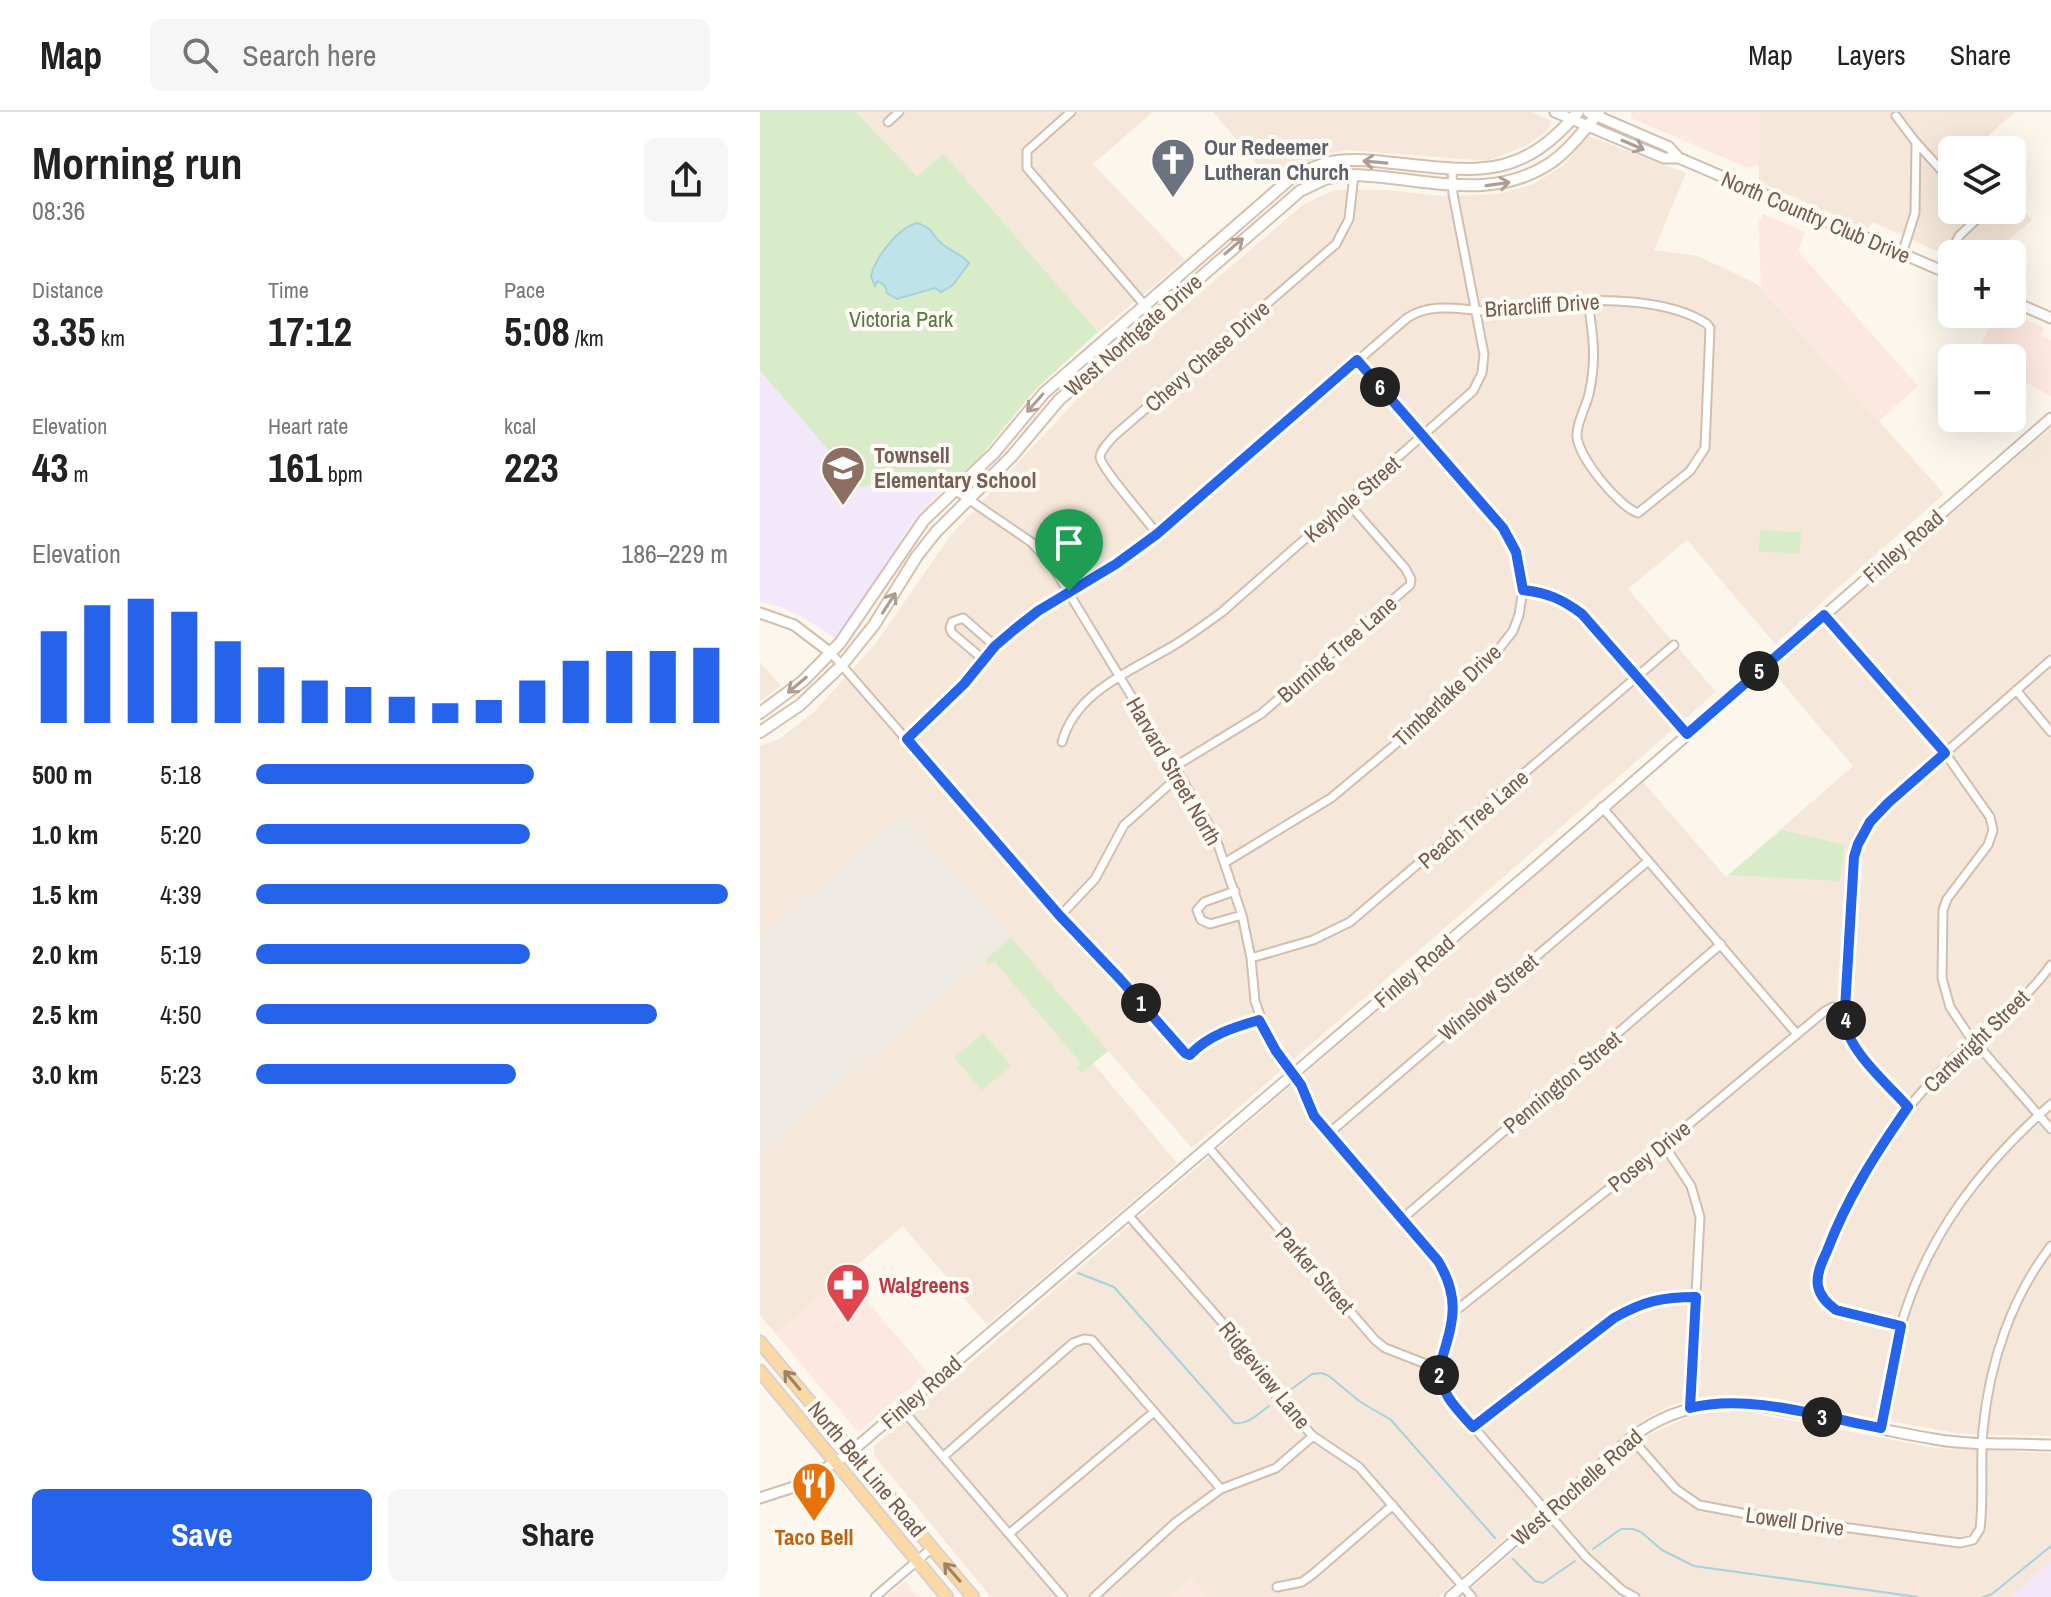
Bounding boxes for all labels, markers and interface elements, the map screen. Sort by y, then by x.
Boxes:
search box [150,19,710,91]
text: Map [40,30,102,81]
icon: search [178,33,222,77]
text: Search here [242,35,376,75]
text: Map [1748,36,1793,74]
text: Layers [1837,36,1906,74]
text: Share [1950,36,2011,74]
place label: Our Redeemer Lutheran Church [1204,132,1349,187]
text: Morning run [32,133,242,193]
church icon: Our Redeemer Lutheran Church [1149,136,1197,199]
map controls [1938,136,2026,432]
button: layers [1938,136,2026,224]
button: share [644,138,728,222]
one-way arrow [1620,138,1645,153]
one-way arrow [1362,154,1388,169]
street label: North Country Club Drive [1717,164,1915,270]
one-way arrow [1485,176,1510,191]
text: 08:36 [32,193,85,228]
one-way arrow [1224,238,1244,256]
button: + [1938,240,2026,328]
street label: West Northgate Drive [1058,267,1208,403]
text: Distance [32,275,103,305]
text: Time [268,275,309,305]
text: Pace [504,275,545,305]
street label: Briarcliff Drive [1484,286,1600,324]
street label: Chevy Chase Drive [1138,293,1276,419]
park label: Victoria Park [849,304,954,334]
text: 3.35 [32,305,96,358]
text: 17:12 [268,305,352,358]
text: 5:08 [504,305,570,358]
text: km [96,323,125,353]
text: /km [570,323,604,353]
button: − [1938,344,2026,432]
pin: 6 [1360,367,1400,407]
text: 6 [1375,372,1385,402]
one-way arrow [1026,393,1044,413]
text: Elevation [32,411,107,441]
text: Heart rate [268,411,348,441]
text: kcal [504,411,536,441]
place label: Townsell Elementary School [874,440,1036,495]
text: 43 [32,441,68,494]
text: 161 [268,441,323,494]
text: 223 [504,441,559,494]
school or university icon: Townsell Elementary School [819,444,867,507]
street label: Keyhole Street [1298,449,1406,549]
text: m [68,459,89,489]
text: bpm [323,459,363,489]
street label: Finley Road [1856,503,1950,589]
pin [1035,509,1103,591]
icon: arrive [1047,521,1091,565]
text: Elevation [32,536,121,571]
text: 186–229 m [621,536,728,571]
street label: Burning Tree Lane [1271,589,1403,709]
one-way arrow [881,592,897,614]
street label: Timberlake Drive [1386,637,1508,753]
pin: 5 [1739,651,1779,691]
text: 5 [1754,656,1764,686]
one-way arrow [788,676,808,694]
street label: Harvard Street North [1119,691,1229,851]
text: 500 m [32,757,92,792]
text: 5:18 [160,757,202,792]
street label: Peach Tree Lane [1411,763,1535,875]
text: 1.0 km [32,817,98,852]
text: 5:20 [160,817,202,852]
text: 1.5 km [32,877,98,912]
text: 4:39 [160,877,202,912]
street label: Finley Road [1367,928,1461,1014]
text: 2.0 km [32,937,98,972]
text: 5:19 [160,937,202,972]
street label: Winslow Street [1432,947,1544,1047]
pin: 1 [1121,983,1161,1023]
street label: Cartwright Street [1917,983,2035,1099]
text: 1 [1136,988,1146,1018]
text: 2.5 km [32,997,98,1032]
text: 4:50 [160,997,202,1032]
pin: 4 [1826,1000,1866,1040]
text: 4 [1841,1005,1851,1035]
street label: Pennington Street [1497,1024,1627,1140]
text: 3.0 km [32,1057,98,1092]
text: 5:23 [160,1057,202,1092]
street label: Posey Drive [1601,1113,1697,1199]
street label: Parker Street [1269,1220,1361,1320]
pharmacy icon: Walgreens [824,1261,872,1324]
place label: Walgreens [879,1270,970,1300]
street label: Ridgeview Lane [1212,1315,1318,1435]
street label: Finley Road [874,1349,968,1435]
pin: 2 [1419,1355,1459,1395]
text: 2 [1434,1360,1444,1390]
one-way arrow [783,1370,801,1391]
street label: North Belt Line Road [801,1395,933,1543]
pin: 3 [1802,1397,1842,1437]
text: 3 [1817,1402,1827,1432]
street label: West Rochelle Road [1505,1422,1649,1552]
restaurant icon: Taco Bell [790,1460,838,1523]
button: Save [32,1489,372,1581]
button: Share [388,1489,728,1581]
street label: Lowell Drive [1744,1499,1846,1543]
place label: Taco Bell [775,1522,853,1552]
one-way arrow [943,1562,961,1582]

